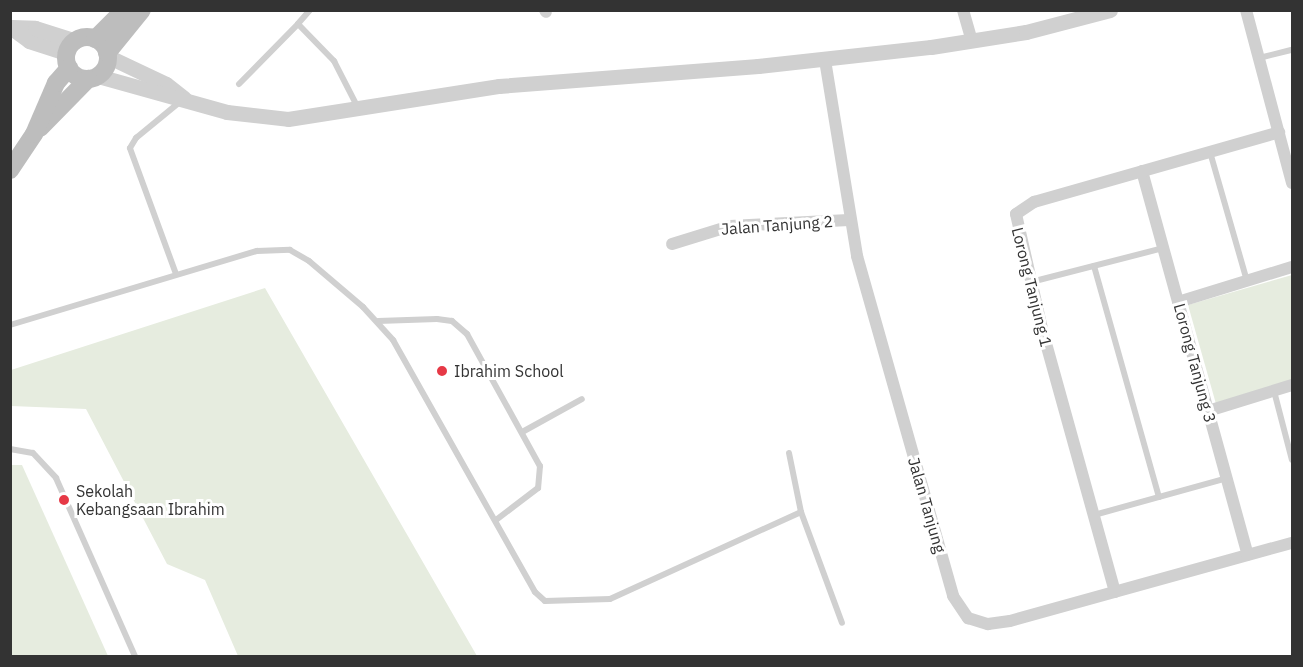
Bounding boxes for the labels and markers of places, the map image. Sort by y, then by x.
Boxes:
place label: Ibrahim School [454,361,564,381]
marker: Ibrahim School [435,364,449,378]
place label: Sekolah Kebangsaan Ibrahim [76,481,225,519]
marker: Sekolah Kebangsaan Ibrahim [57,493,71,507]

